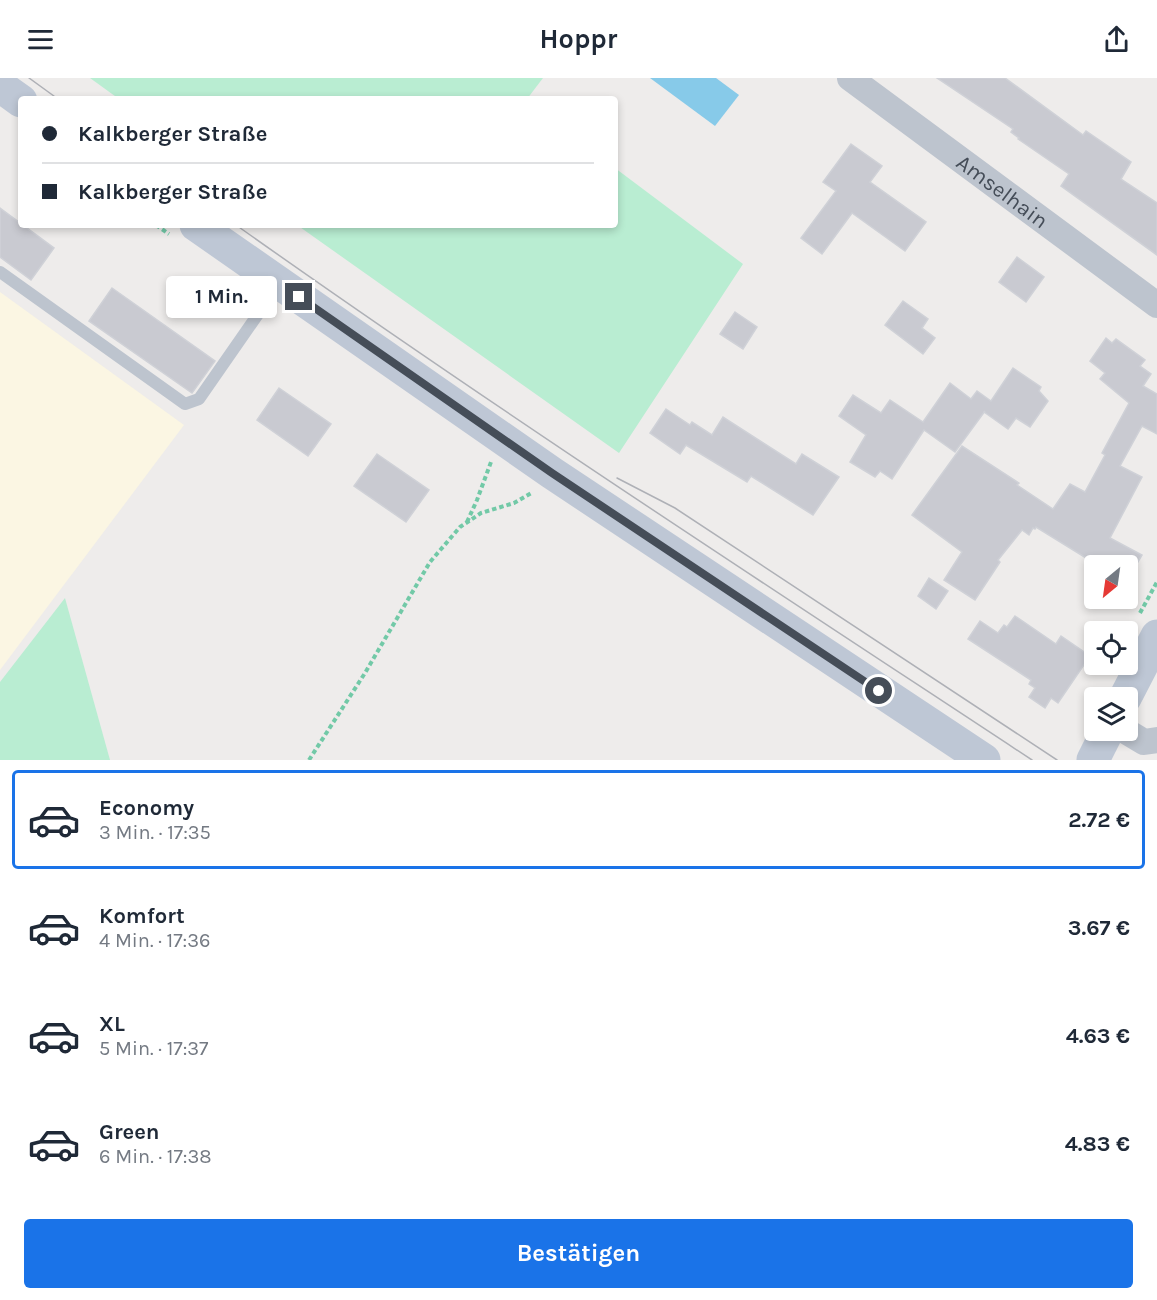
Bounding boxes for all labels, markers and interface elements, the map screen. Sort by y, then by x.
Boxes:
icon: menu [24,23,57,56]
text: Hoppr [540,23,617,55]
icon: share [1100,23,1133,56]
text: Kalkberger Straße [78,121,267,147]
street label: Amselhain [951,149,1053,234]
text: Kalkberger Straße [78,179,267,205]
callout: 1 Min. [167,276,278,318]
route end [285,283,312,310]
text: 1 Min. [195,285,248,308]
north arrow [1084,555,1138,609]
map controls [1084,555,1138,741]
button: locate [1084,621,1138,675]
route start [865,677,892,704]
button: layers [1084,687,1138,741]
icon: car [27,793,81,847]
text: Economy [99,795,194,821]
text: 2.72 € [1068,807,1130,833]
text: 3 Min. · 17:35 [99,821,211,844]
icon: car [27,901,81,955]
text: Komfort [99,903,185,929]
text: 3.67 € [1068,915,1130,941]
text: 4 Min. · 17:36 [99,929,210,952]
icon: car [27,1009,81,1063]
text: XL [99,1011,125,1037]
text: 4.63 € [1066,1023,1130,1049]
text: 5 Min. · 17:37 [99,1037,208,1060]
icon: car [27,1117,81,1171]
text: Green [99,1119,160,1145]
text: 4.83 € [1065,1131,1130,1157]
text: 6 Min. · 17:38 [99,1145,212,1168]
button: Bestätigen [24,1219,1133,1288]

